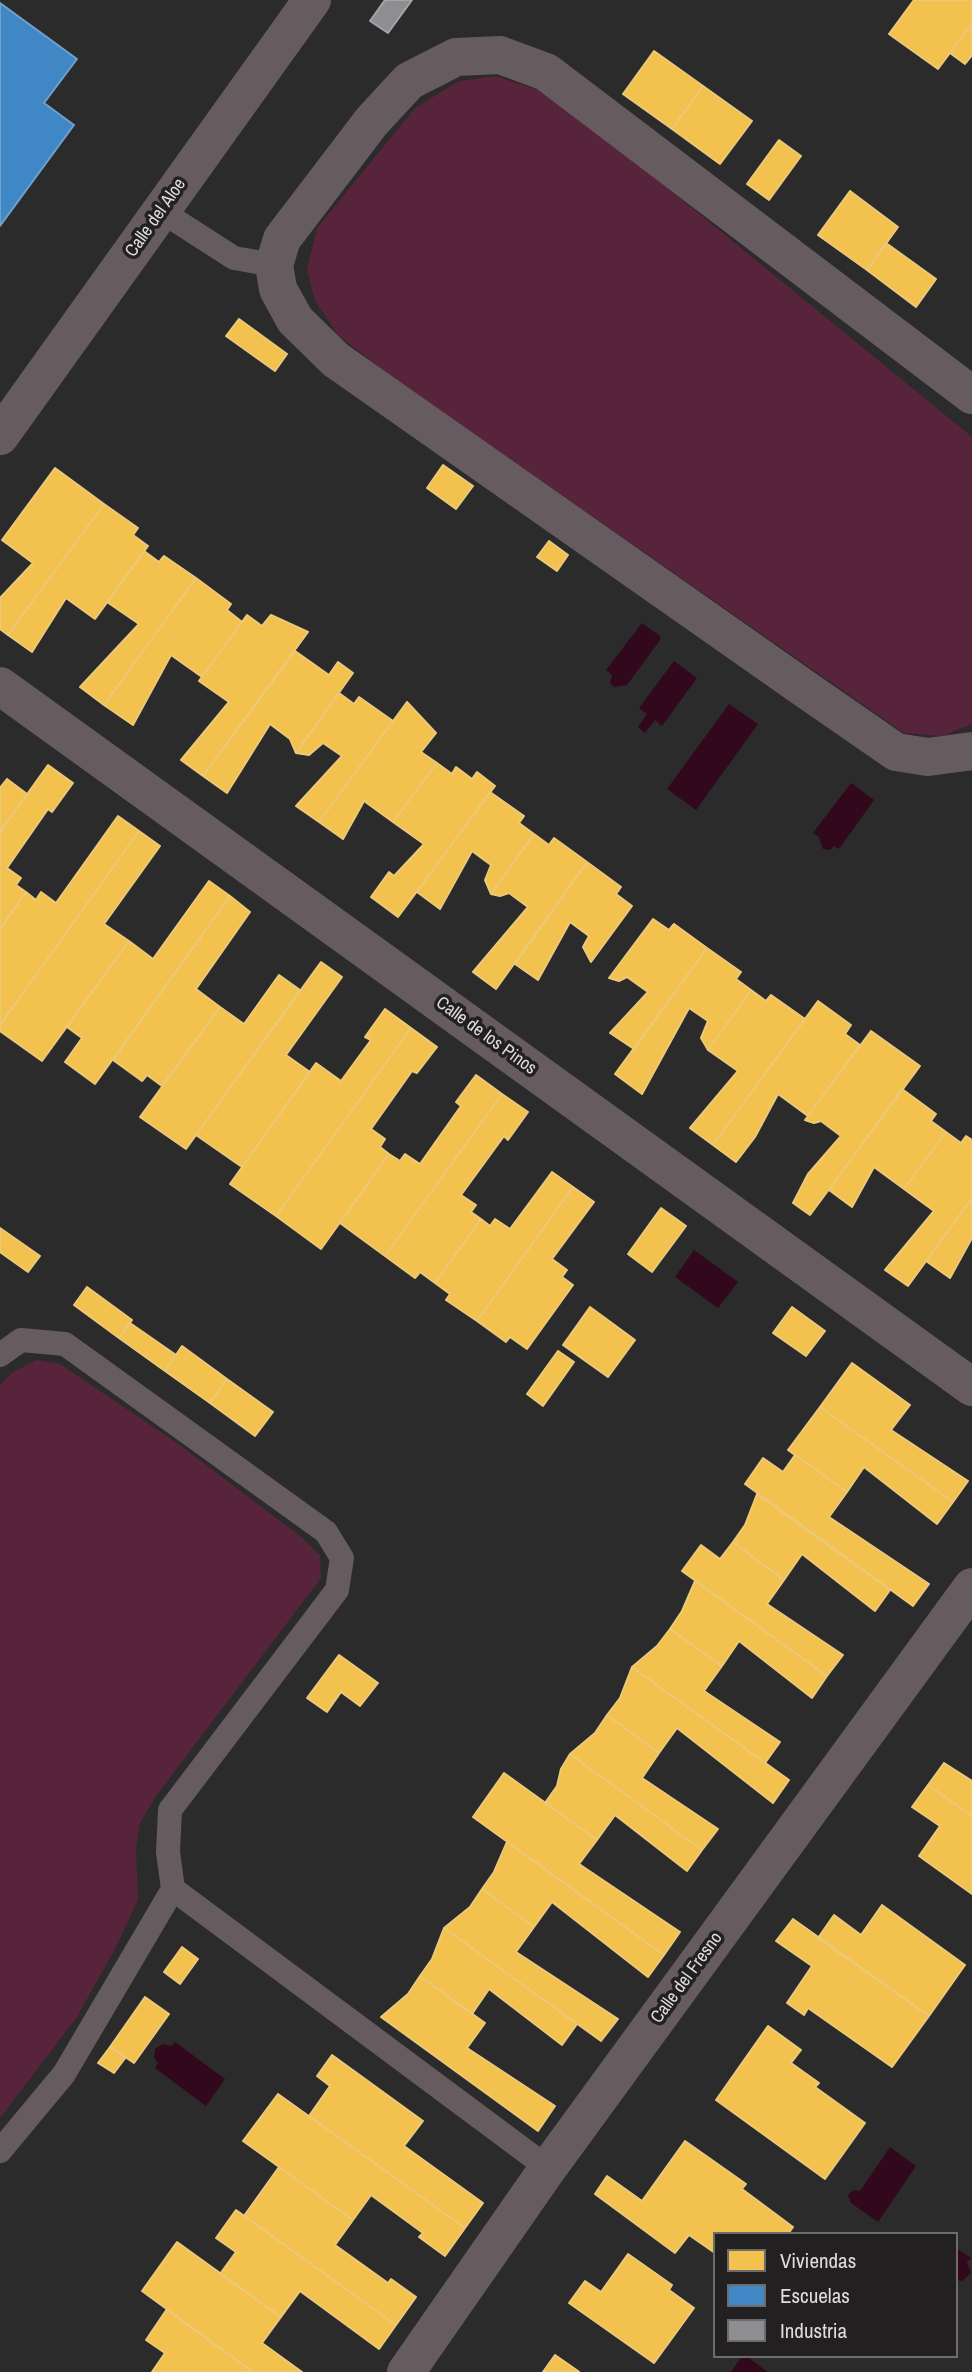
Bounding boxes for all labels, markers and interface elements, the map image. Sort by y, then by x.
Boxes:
street label: Calle del Aloe [121,175,191,261]
street label: Calle de los Pinos [432,992,540,1080]
street label: Calle del Fresno [647,1928,727,2028]
legend [713,2232,958,2358]
text: Viviendas [780,2246,856,2275]
text: Escuelas [780,2281,850,2310]
text: Industria [780,2316,847,2345]

